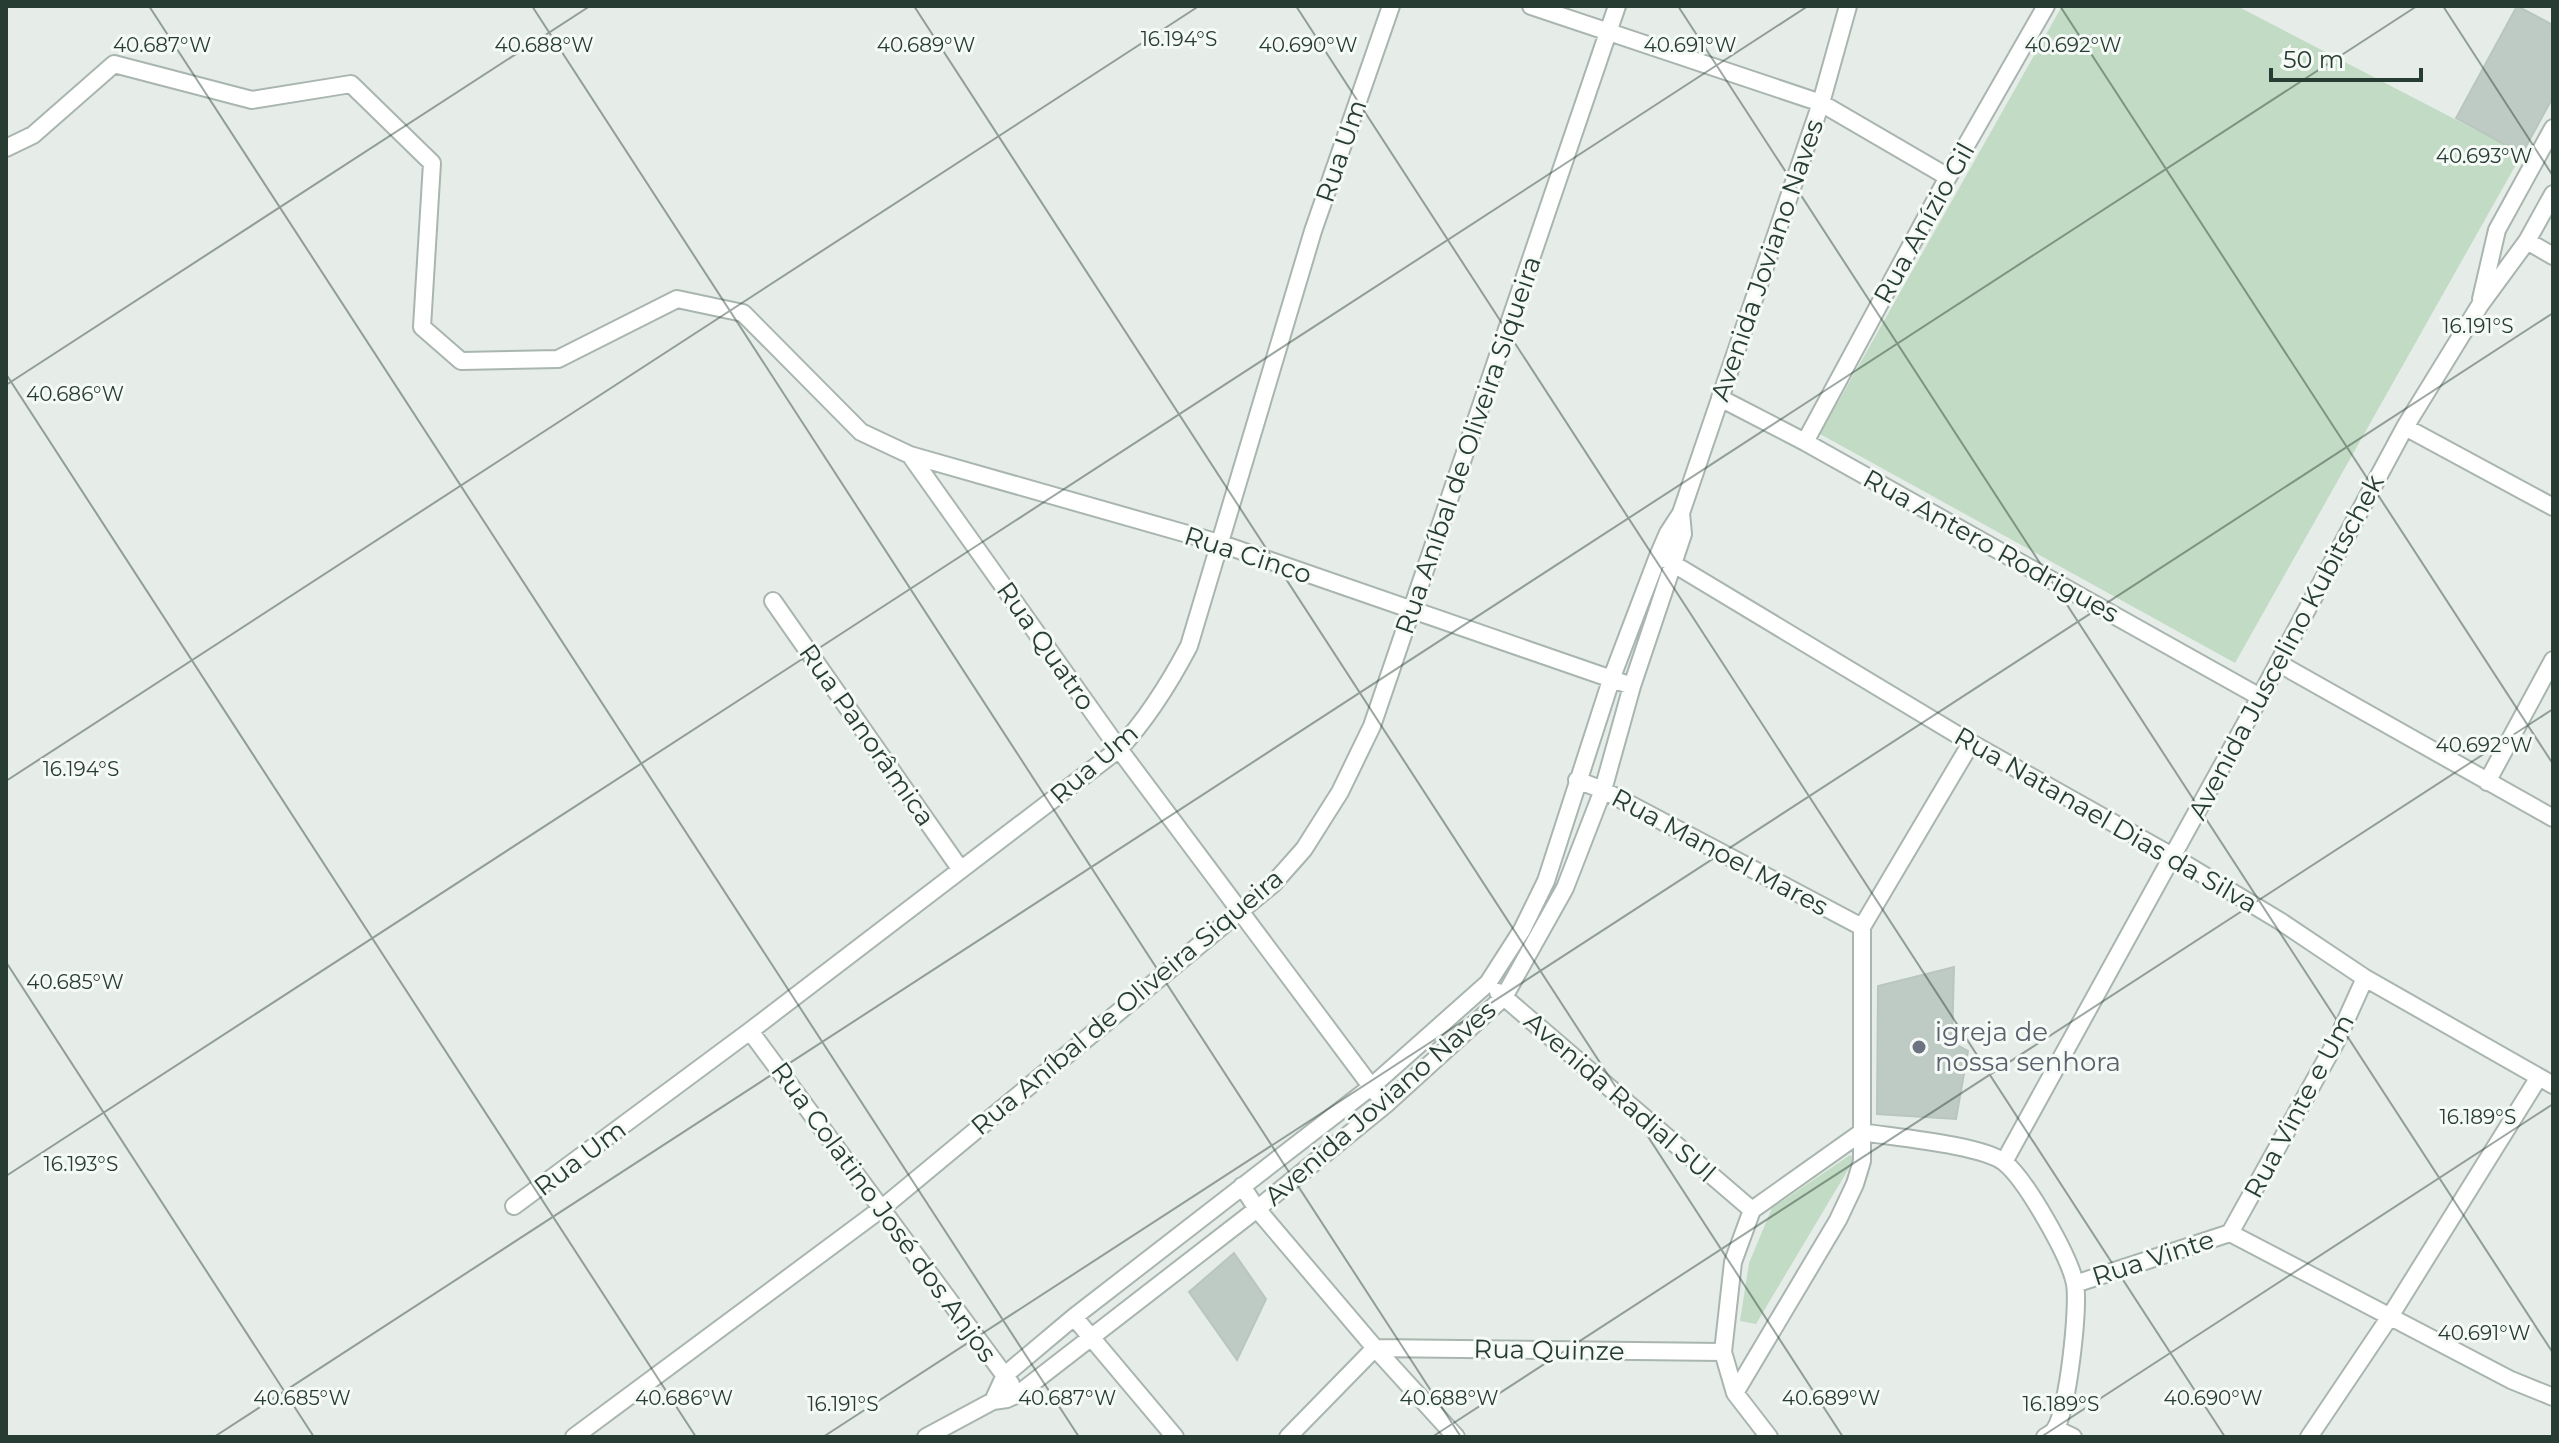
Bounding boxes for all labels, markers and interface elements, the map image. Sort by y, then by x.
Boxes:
text: 16.194°S [1141,27,1217,51]
scale bar [2271,32,2421,82]
text: 40.687°W [113,33,211,57]
text: 40.688°W [494,33,594,57]
text: 40.689°W [877,33,975,57]
text: 40.690°W [1258,33,1358,57]
text: 40.691°W [1644,33,1737,57]
text: 40.692°W [2024,33,2122,57]
text: 50 m [2283,45,2344,74]
street label: Rua Um [1309,95,1373,207]
street label: Avenida Joviano Naves [1704,115,1830,405]
street label: Rua Anízio Gil [1867,137,1981,309]
text: 40.693°W [2436,144,2532,168]
street label: Rua Aníbal de Oliveira Siqueira [1388,252,1548,638]
text: 16.191°S [2442,314,2514,338]
text: 40.686°W [26,382,124,406]
street label: Rua Antero Rodrigues [1858,462,2124,630]
street label: Avenida Juscelino Kubitschek [2181,469,2391,825]
street label: Rua Cinco [1180,519,1316,591]
street label: Rua Quatro [990,575,1102,717]
street label: Rua Panorâmica [792,638,942,832]
street label: Rua Um [1043,717,1145,811]
street label: Rua Natanael Dias da Silva [1949,720,2263,920]
text: 40.692°W [2435,733,2533,757]
text: 16.194°S [43,757,119,781]
street label: Rua Manoel Mares [1606,781,1834,923]
street label: Rua Aníbal de Oliveira Siqueira [964,862,1290,1142]
text: 40.685°W [26,970,124,994]
street label: Avenida Joviano Naves [1258,994,1502,1212]
street label: Avenida Radial SUl [1518,1005,1722,1189]
street label: Rua Vinte e Um [2237,1008,2361,1204]
place label: igreja de nossa senhora [1935,1016,2121,1078]
marker: igreja de nossa senhora [1910,1038,1928,1056]
street label: Rua Colatino José dos Anjos [764,1056,1004,1368]
text: 16.189°S [2440,1105,2516,1129]
street label: Rua Um [528,1113,632,1203]
text: 16.193°S [44,1152,118,1176]
street label: Rua Vinte [2088,1223,2218,1293]
text: 40.691°W [2438,1321,2531,1345]
street label: Rua Quinze [1473,1333,1625,1367]
text: 40.685°W [253,1386,351,1410]
text: 40.686°W [635,1386,733,1410]
text: 40.687°W [1018,1386,1116,1410]
text: 40.688°W [1399,1386,1499,1410]
text: 40.689°W [1782,1386,1880,1410]
text: 40.690°W [2163,1386,2263,1410]
text: 16.191°S [807,1392,879,1416]
text: 16.189°S [2023,1392,2099,1416]

